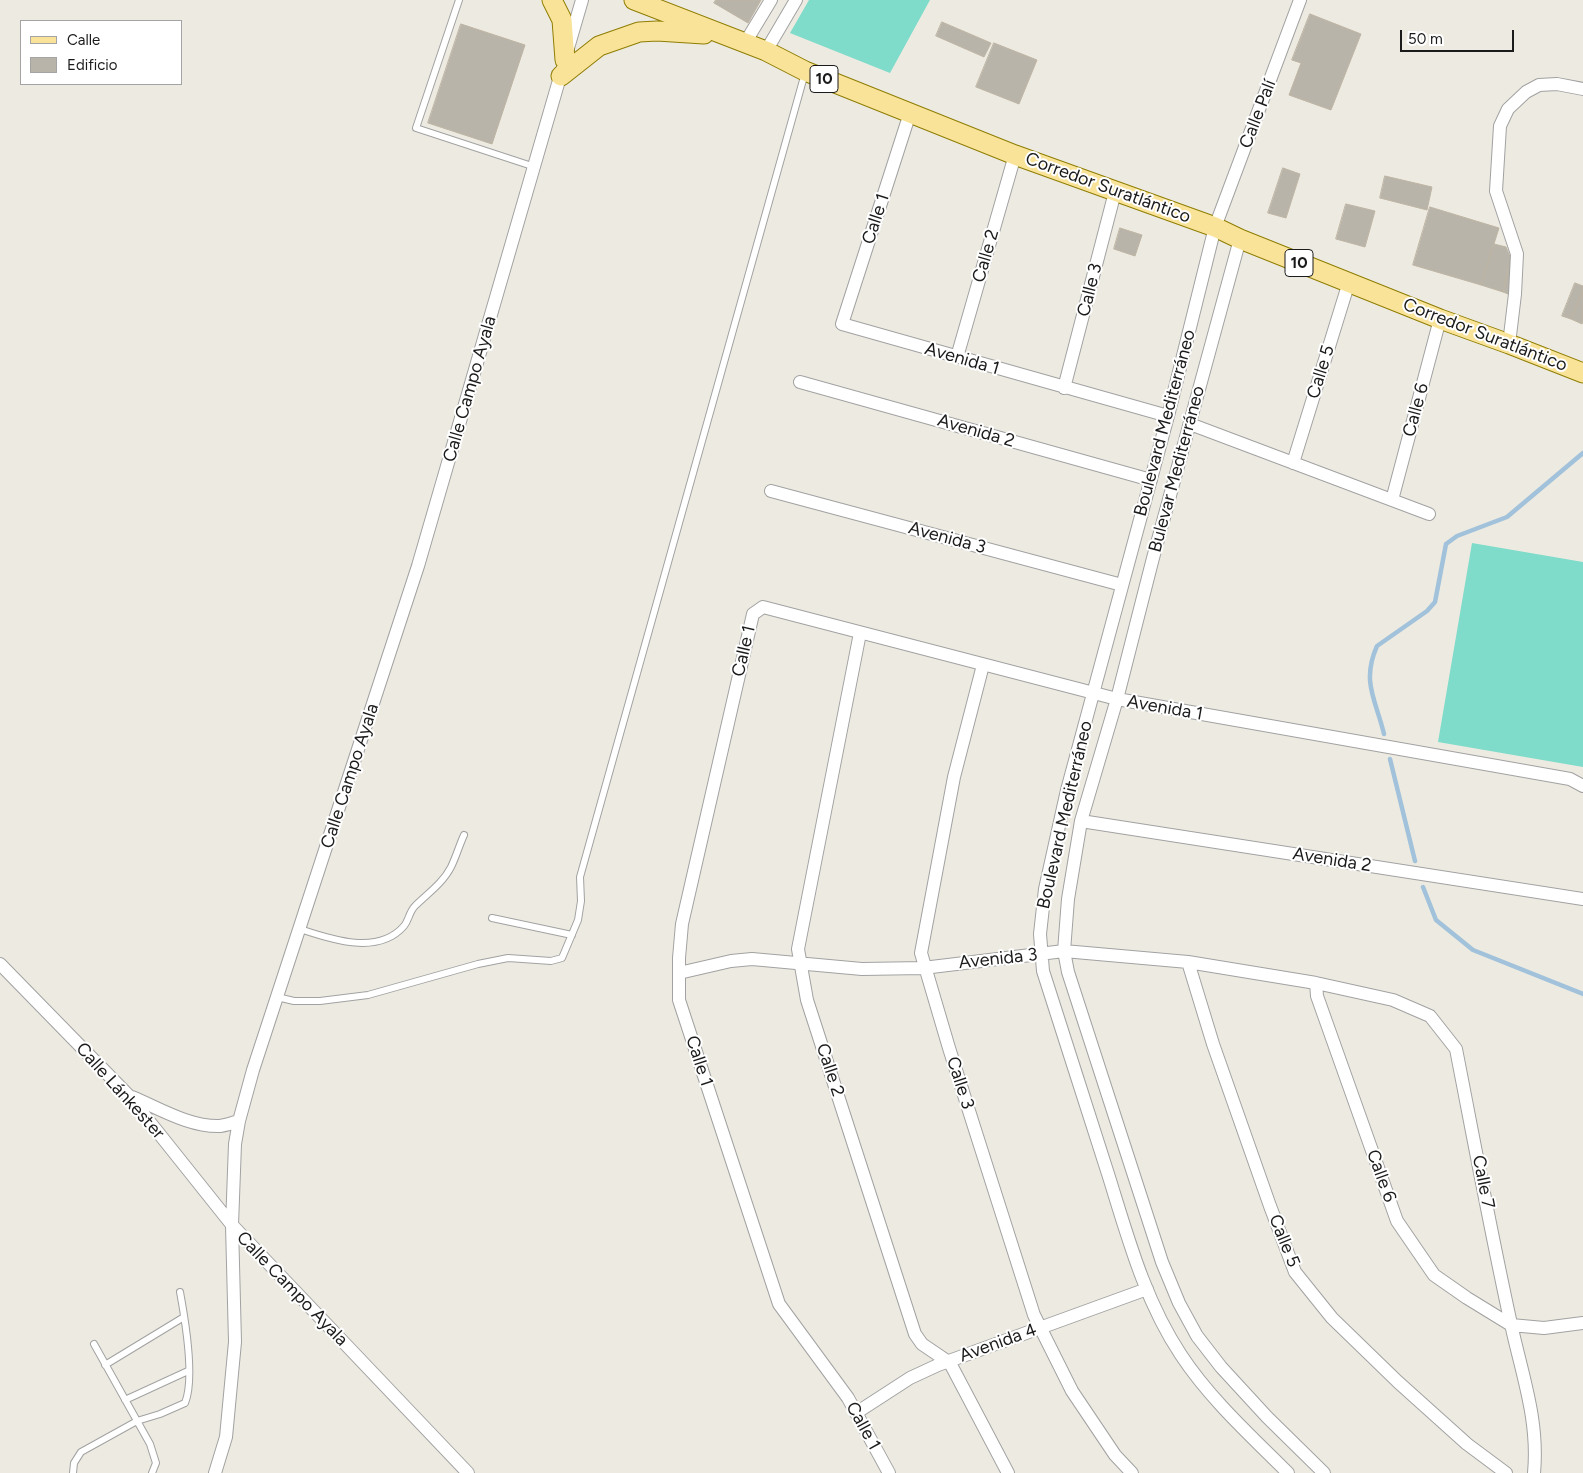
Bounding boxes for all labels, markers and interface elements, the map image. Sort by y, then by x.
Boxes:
legend [20,20,182,85]
scale bar [1403,20,1517,52]
text: 50 m [1408,30,1443,48]
text: Calle [67,31,100,49]
text: Edificio [67,56,117,74]
road number: 10 [810,66,838,92]
street label: Calle Palí [1235,77,1281,151]
street label: Corredor Suratlántico [1022,148,1194,228]
street label: Calle 1 [858,191,894,247]
street label: Calle 2 [968,227,1004,285]
road number: 10 [1285,250,1313,276]
street label: Calle 3 [1073,261,1107,319]
street label: Corredor Suratlántico [1400,294,1570,376]
street label: Calle Campo Ayala [439,313,501,465]
street label: Boulevard Mediterráneo [1130,327,1200,519]
street label: Avenida 1 [922,338,1002,380]
street label: Calle 5 [1303,343,1339,401]
street label: Calle 6 [1399,381,1433,439]
street label: Bulevar Mediterráneo [1144,383,1210,555]
street label: Avenida 2 [935,410,1017,452]
street label: Avenida 3 [906,517,988,559]
street label: Calle 1 [728,623,760,679]
street label: Avenida 1 [1125,691,1205,725]
street label: Calle Campo Ayala [316,701,384,851]
street label: Boulevard Mediterráneo [1033,719,1097,911]
street label: Avenida 2 [1291,843,1373,877]
street label: Avenida 3 [958,944,1038,974]
street label: Calle 1 [681,1033,717,1089]
street label: Calle Lánkester [71,1038,169,1144]
street label: Calle 2 [811,1041,849,1099]
street label: Calle 3 [941,1054,979,1112]
street label: Calle 6 [1362,1147,1400,1205]
street label: Calle 7 [1467,1153,1499,1211]
street label: Calle 5 [1264,1212,1304,1270]
street label: Calle Campo Ayala [232,1227,352,1351]
street label: Avenida 4 [956,1319,1040,1367]
street label: Calle 1 [841,1398,885,1454]

